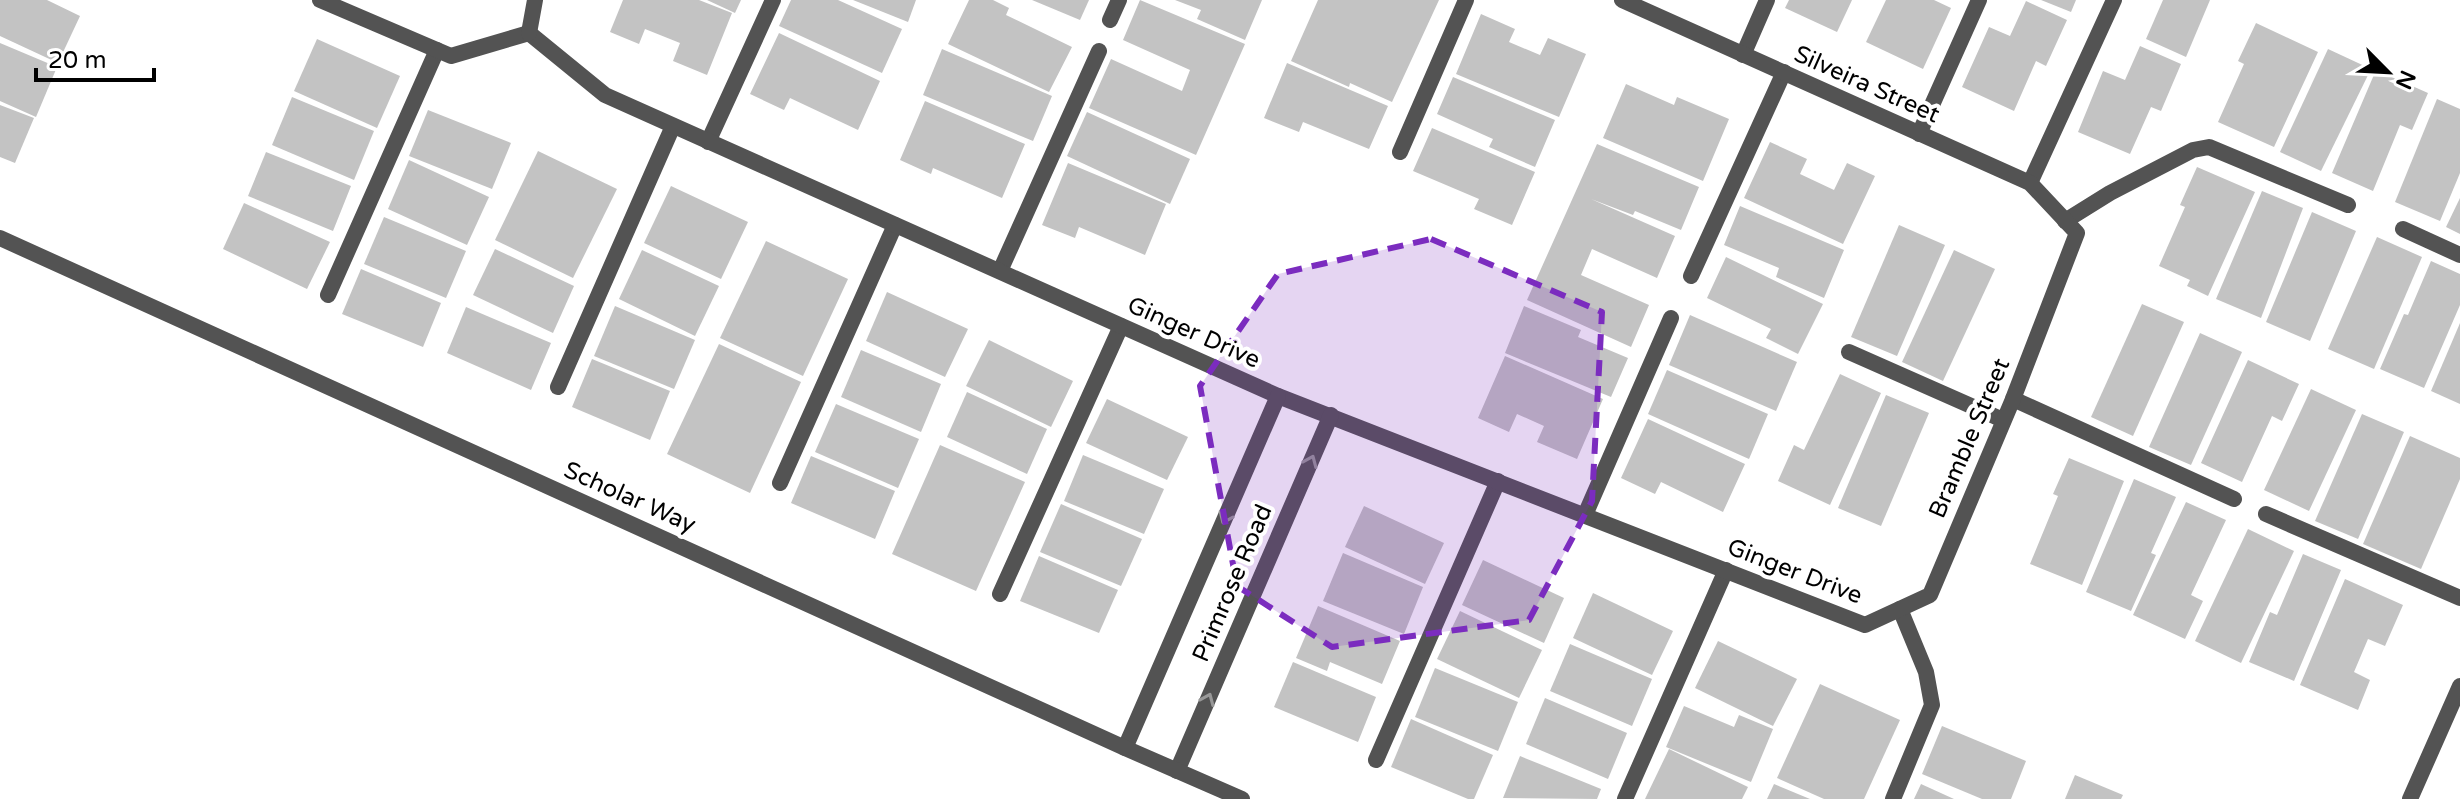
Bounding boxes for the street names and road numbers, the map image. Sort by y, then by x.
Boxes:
street label: Silveira Street [1790,39,1944,129]
street label: Ginger Drive [1123,290,1265,375]
street label: Bramble Street [1923,354,2016,522]
street label: Scholar Way [559,456,700,539]
street label: Primrose Road [1186,500,1279,666]
street label: Ginger Drive [1723,532,1866,610]

